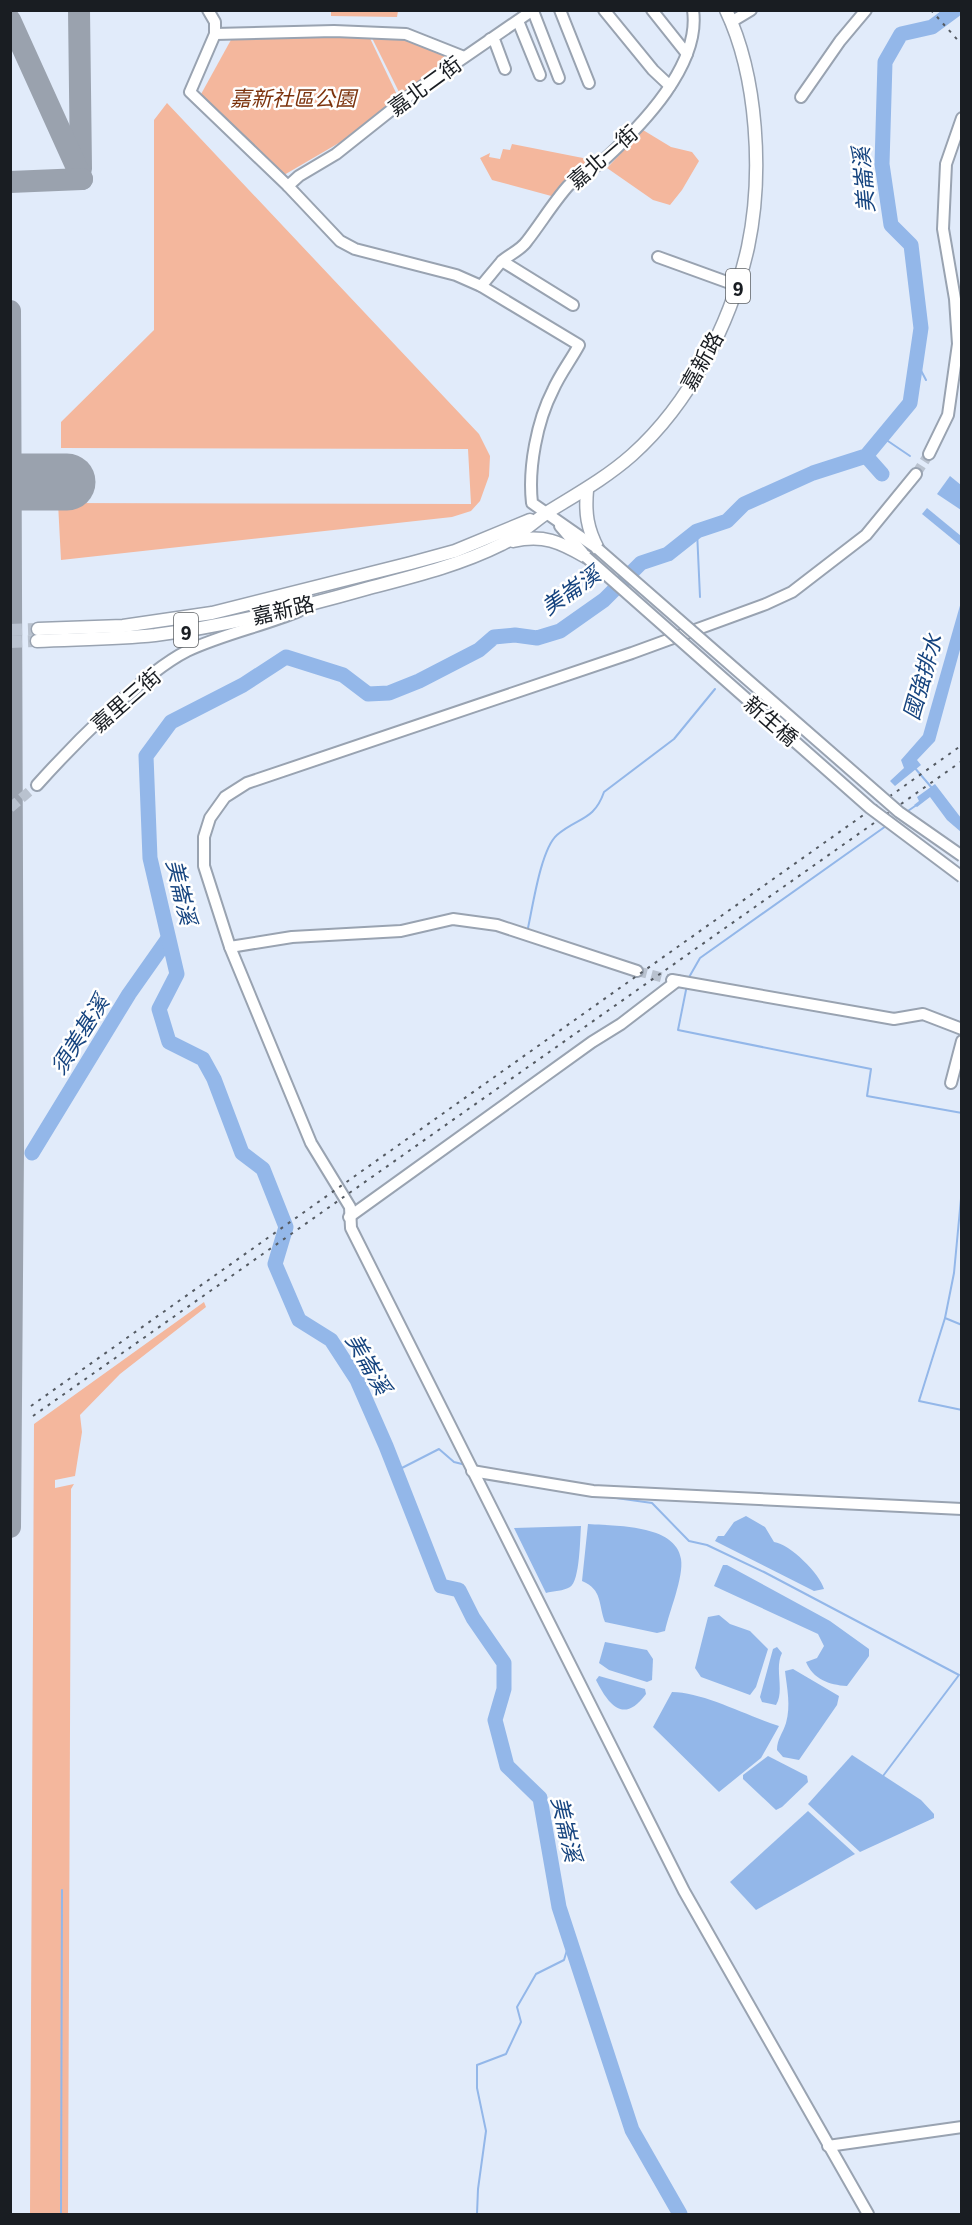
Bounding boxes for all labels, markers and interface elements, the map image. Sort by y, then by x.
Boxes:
street label: 嘉北二街 [384,51,466,121]
park label: 嘉新社區公園 [230,86,359,111]
street label: 嘉北一街 [563,120,643,194]
water label: 美崙溪 [847,143,880,214]
road number: 9 [726,269,750,303]
street label: 嘉新路 [676,327,728,395]
water label: 美崙溪 [536,559,608,621]
street label: 嘉新路 [249,591,317,629]
road number: 9 [174,613,198,647]
water label: 國強排水 [898,630,948,723]
street label: 嘉里三街 [86,663,166,737]
street label: 新生橋 [739,691,803,751]
water label: 美崙溪 [160,857,202,930]
water label: 須美基溪 [45,988,116,1079]
water label: 美崙溪 [340,1329,398,1402]
water label: 美崙溪 [545,1794,587,1867]

